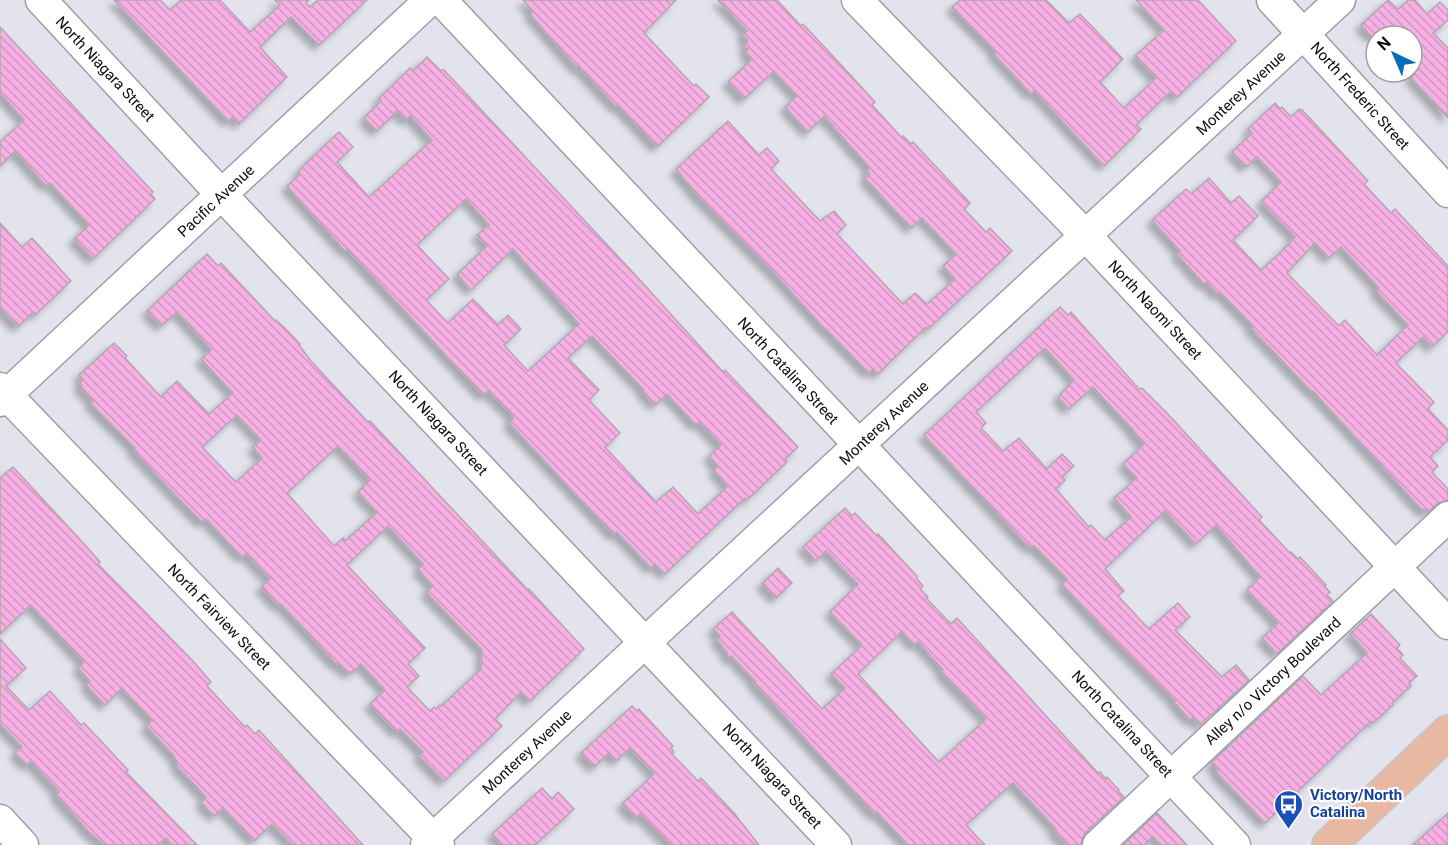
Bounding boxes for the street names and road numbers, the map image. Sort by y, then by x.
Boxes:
street label: North Niagara Street [52,13,158,125]
street label: North Frederic Street [1307,38,1413,154]
street label: Monterey Avenue [1193,47,1289,139]
street label: Pacific Avenue [174,161,258,241]
street label: North Naomi Street [1104,257,1206,363]
street label: North Catalina Street [734,314,842,428]
street label: North Niagara Street [385,367,491,479]
street label: Monterey Avenue [836,377,932,469]
street label: North Fairview Street [164,560,274,674]
street label: Alley n/o Victory Boulevard [1201,613,1345,749]
street label: North Catalina Street [1068,667,1176,781]
street label: Monterey Avenue [479,706,575,798]
street label: North Niagara Street [719,720,825,832]

